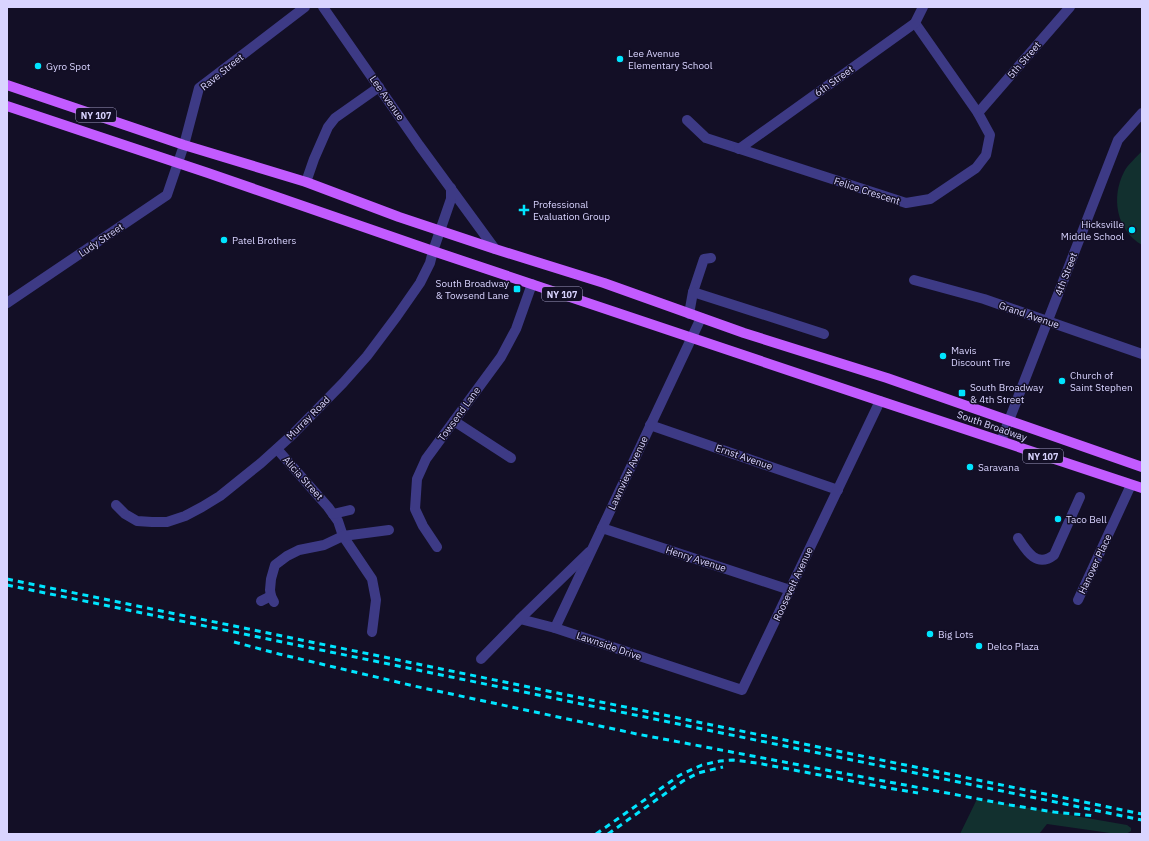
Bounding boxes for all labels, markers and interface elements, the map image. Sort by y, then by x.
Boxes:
street label: 5th Street [1004,38,1044,81]
place label: Lee Avenue Elementary School [628,47,713,72]
street label: Rave Street [198,50,247,93]
marker: Lee Avenue Elementary School [615,54,625,64]
place label: Gyro Spot [46,60,91,73]
marker: Gyro Spot [33,61,43,71]
street label: 6th Street [812,62,856,99]
street label: Lee Avenue [367,73,407,123]
road number: NY 107 [76,108,116,122]
street label: Felice Crescent [832,174,902,208]
place label: Professional Evaluation Group [533,198,610,223]
marker: Professional Evaluation Group [518,204,530,216]
place label: Hicksville Middle School [1061,218,1125,243]
street label: Ludy Street [76,220,126,260]
marker: Hicksville Middle School [1127,225,1137,235]
place label: Patel Brothers [232,234,296,247]
marker: Patel Brothers [219,235,229,245]
street label: 4th Street [1052,250,1080,297]
place label: South Broadway & Towsend Lane [436,277,510,302]
marker: South Broadway & Towsend Lane [512,284,522,294]
road number: NY 107 [542,287,582,301]
street label: Grand Avenue [997,299,1061,332]
place label: Mavis Discount Tire [951,344,1011,369]
marker: Mavis Discount Tire [938,351,948,361]
place label: Church of Saint Stephen [1070,369,1133,394]
marker: Church of Saint Stephen [1057,376,1067,386]
place label: South Broadway & 4th Street [970,381,1043,406]
street label: Towsend Lane [435,384,483,444]
marker: South Broadway & 4th Street [957,388,967,398]
street label: Murray Road [283,393,333,443]
street label: South Broadway [955,408,1029,444]
street label: Lawnview Avenue [605,434,651,512]
street label: Ernst Avenue [714,441,775,473]
road number: NY 107 [1023,449,1063,463]
street label: Alicia Street [280,453,326,503]
place label: Saravana [978,461,1020,474]
marker: Saravana [965,462,975,472]
place label: Taco Bell [1066,513,1107,526]
marker: Taco Bell [1053,514,1063,524]
street label: Hanover Place [1075,532,1115,596]
street label: Henry Avenue [664,543,728,575]
street label: Roosevelt Avenue [770,545,816,623]
place label: Big Lots [938,628,974,641]
street label: Lawnside Drive [575,629,644,663]
marker: Big Lots [925,629,935,639]
place label: Delco Plaza [987,640,1040,653]
marker: Delco Plaza [974,641,984,651]

